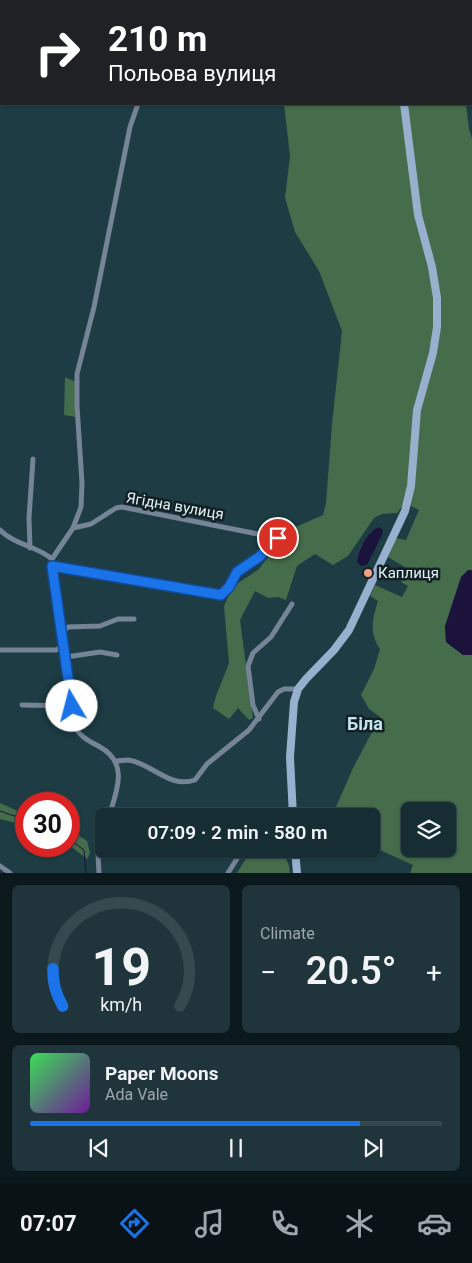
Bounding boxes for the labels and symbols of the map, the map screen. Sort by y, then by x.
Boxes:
street label: Ягідна вулиця [125,489,225,523]
pin [257,517,299,559]
place label: Каплиця [378,564,439,582]
marker: Каплиця [362,567,374,579]
position arrow [45,679,97,731]
district label: Біла [347,713,383,734]
speed limit sign: 30 [15,792,80,857]

